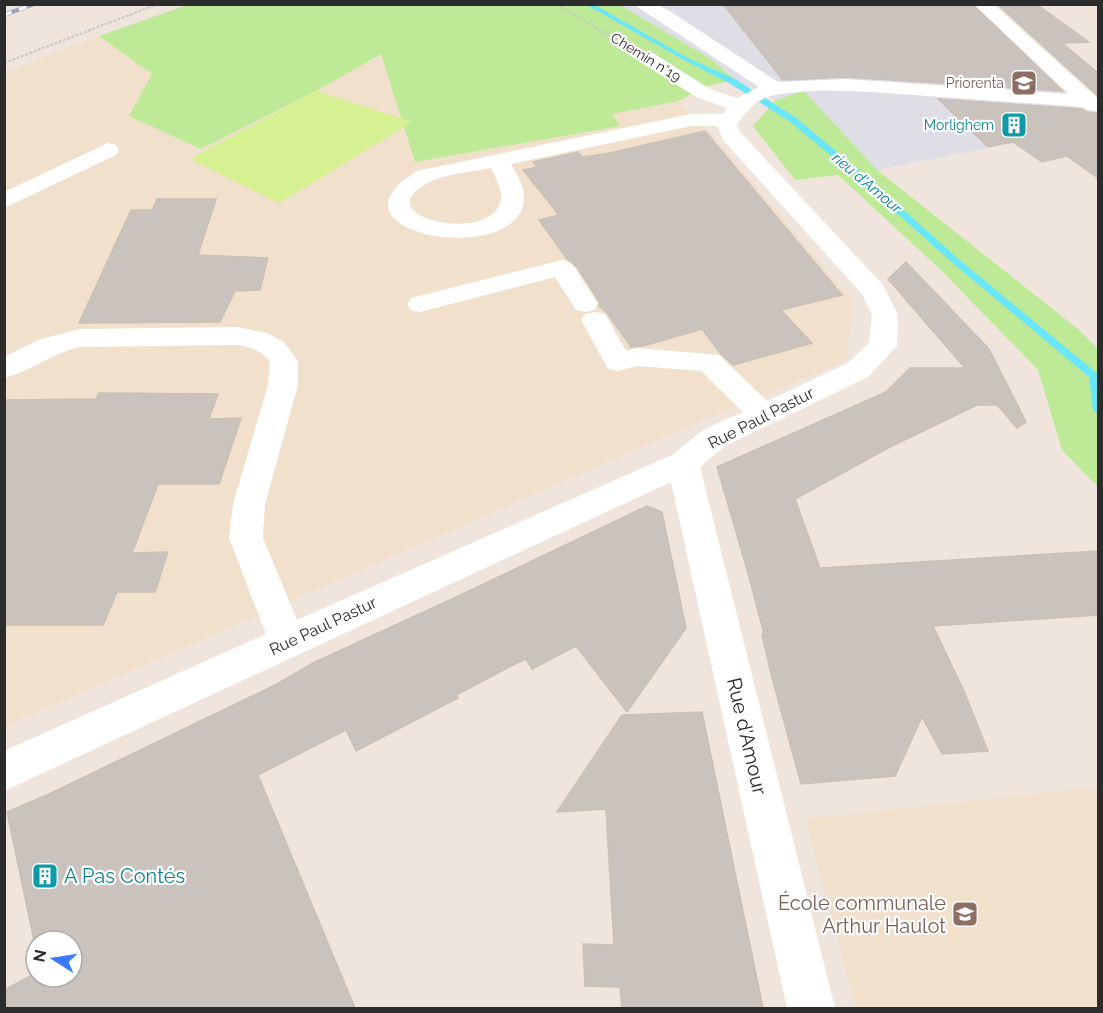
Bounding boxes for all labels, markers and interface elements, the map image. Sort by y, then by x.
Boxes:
street label: Chemin n°19 [608,29,684,85]
school or university icon: Priorenta [1009,68,1039,98]
place label: Priorenta [946,75,1004,91]
building icon: Morlighem [999,110,1029,140]
place label: Morlighem [924,117,994,133]
water label: rieu d'Amour [829,149,906,218]
street label: Rue Paul Pastur [705,383,817,453]
street label: Rue Paul Pastur [266,593,380,659]
street label: Rue d'Amour [722,675,772,797]
building icon: A Pas Contés [30,861,60,891]
place label: A Pas Contés [64,864,185,888]
place label: École communale Arthur Haulot [778,891,946,938]
school or university icon: École communale Arthur Haulot [950,899,980,929]
north arrow [24,929,84,989]
text: N [29,948,50,964]

